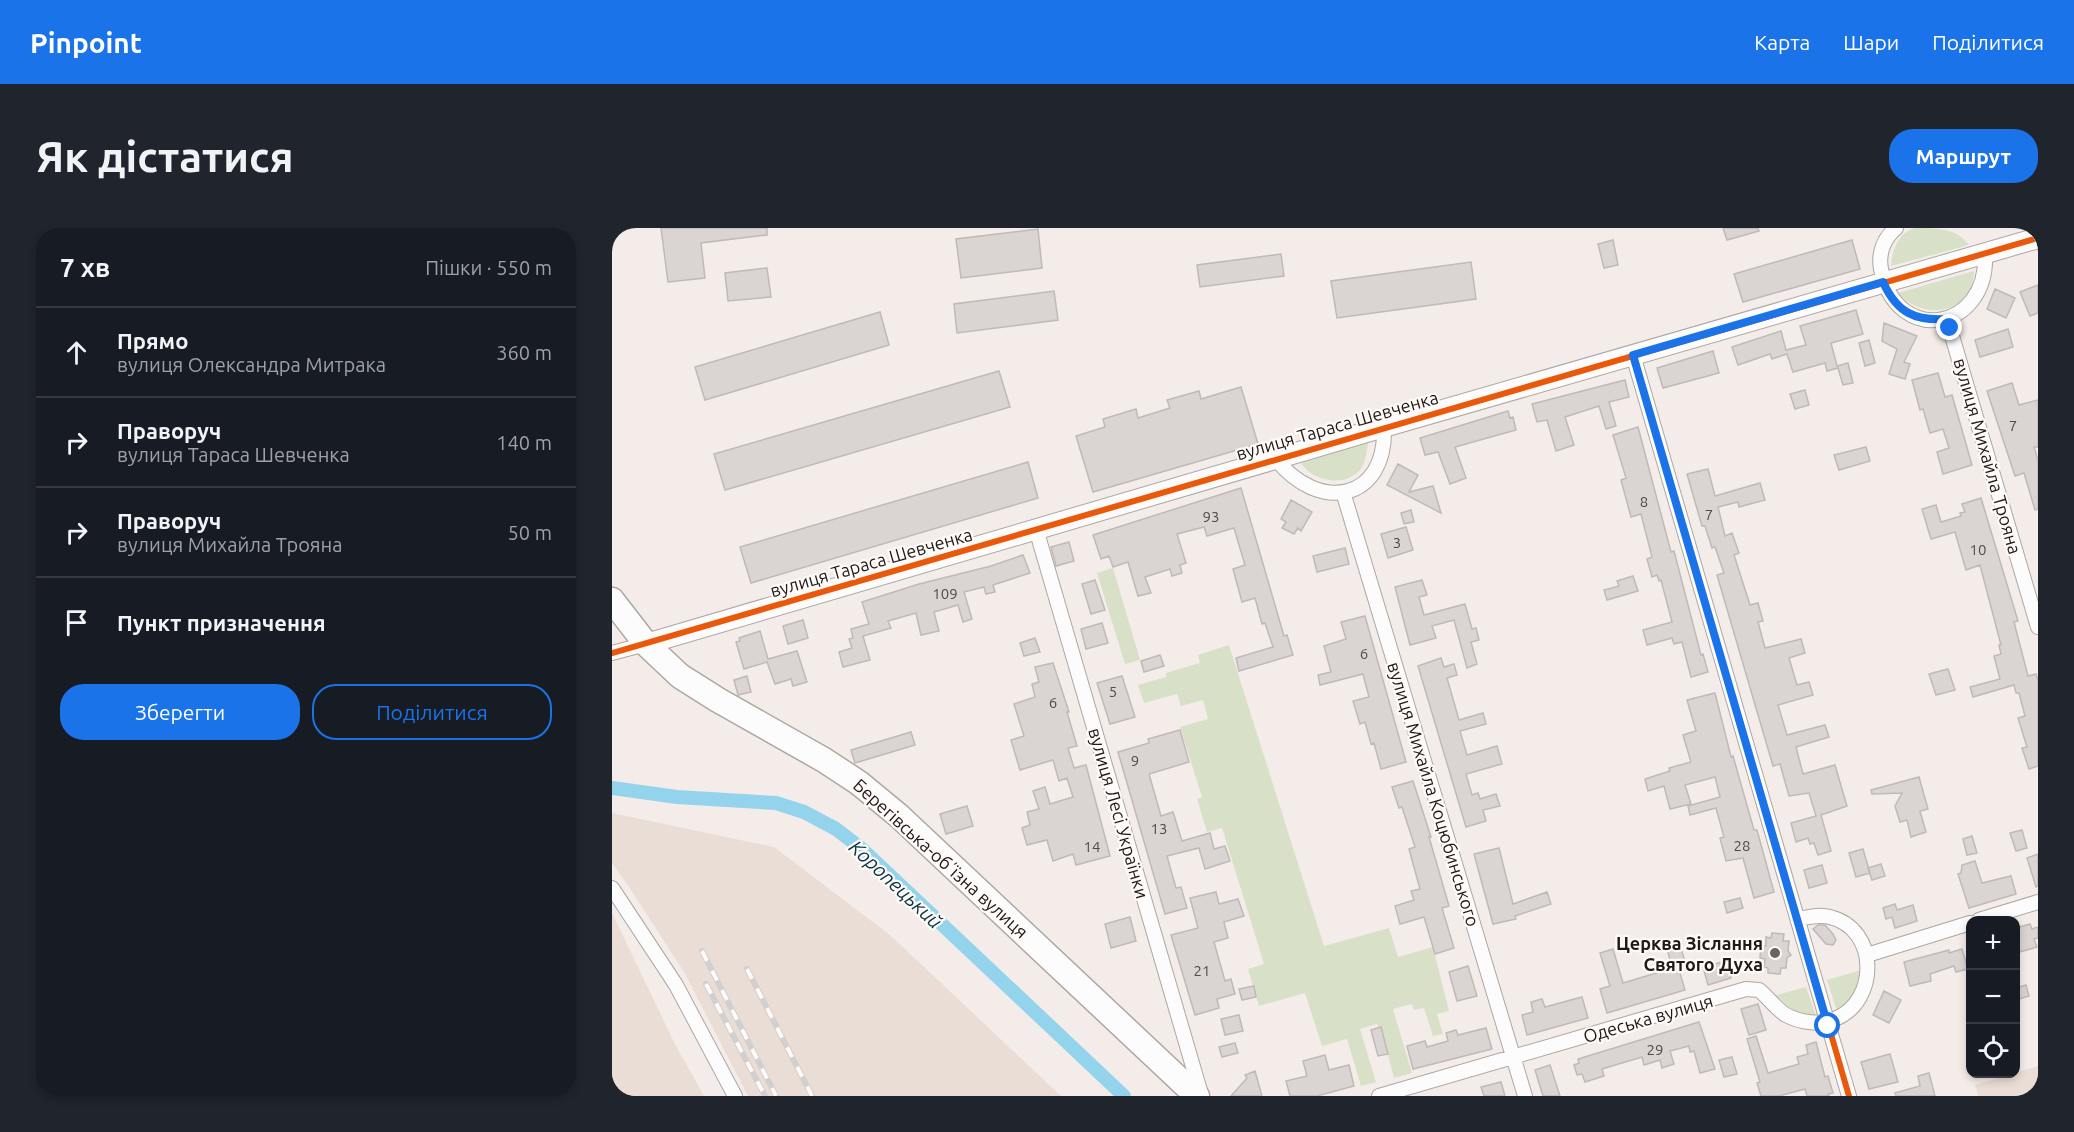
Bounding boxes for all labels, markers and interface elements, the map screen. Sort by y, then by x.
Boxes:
text: Pinpoint [30,27,142,58]
text: Карта [1754,30,1810,54]
text: Шари [1843,30,1899,54]
text: Поділитися [1932,30,2044,54]
button: Маршрут [1889,129,2038,183]
text: Як дістатися [36,133,294,180]
text: 7 хв [60,253,110,282]
text: Пішки · 550 m [425,256,552,279]
route end [1936,314,1962,340]
text: Прямо [117,328,188,353]
icon: ahead [60,336,93,369]
text: 360 m [496,341,552,364]
text: вулиця Олександра Митрака [117,353,386,376]
street label: вулиця Михайла Трояна [1950,356,2026,556]
street label: вулиця Тараса Шевченка [1234,387,1440,463]
house number: 7 [2009,417,2017,434]
text: Праворуч [117,418,221,443]
icon: right [60,426,93,459]
text: 140 m [496,431,552,454]
text: вулиця Тараса Шевченка [117,443,350,466]
house number: 8 [1640,493,1648,510]
house number: 7 [1705,506,1713,523]
text: Праворуч [117,508,221,533]
house number: 93 [1203,508,1219,525]
icon: right [60,516,93,549]
text: 50 m [508,521,552,544]
street label: вулиця Тараса Шевченка [768,524,974,600]
text: вулиця Михайла Трояна [117,533,343,556]
house number: 3 [1393,534,1401,551]
house number: 10 [1970,541,1986,558]
house number: 109 [932,585,958,602]
icon: arrive [60,606,93,639]
text: Пункт призначення [117,610,326,635]
house number: 6 [1360,645,1368,662]
street label: вулиця Михайла Коцюбинського [1384,659,1484,929]
house number: 5 [1109,683,1117,700]
button: Зберегти [60,684,300,740]
button: Поділитися [312,684,552,740]
house number: 6 [1049,694,1057,711]
street label: вулиця Лесі Українки [1085,725,1153,901]
house number: 9 [1131,752,1139,769]
street label: Берегівська-обʼїзна вулиця [850,774,1032,942]
house number: 13 [1151,820,1167,837]
water label: Коропецький [845,835,947,933]
house number: 28 [1734,837,1750,854]
house number: 14 [1084,838,1100,855]
map controls [1966,916,2020,1078]
button: + [1966,916,2020,970]
place label: Церква Зіслання Святого Духа [1616,933,1763,974]
marker: Церква Зіслання Святого Духа [1768,946,1782,960]
house number: 21 [1194,962,1210,979]
button: − [1966,970,2020,1024]
street label: Одеська вулиця [1581,990,1715,1046]
route start [1814,1012,1840,1038]
button: locate [1966,1024,2020,1078]
house number: 29 [1647,1041,1663,1058]

